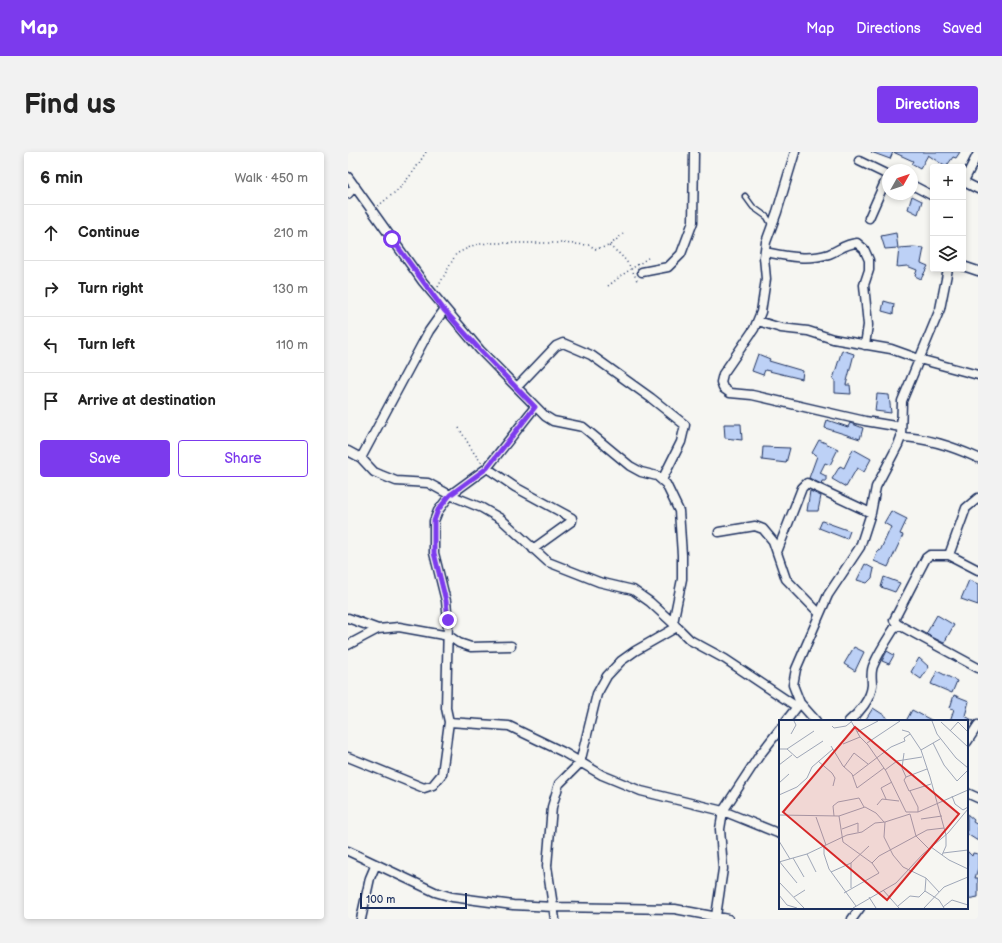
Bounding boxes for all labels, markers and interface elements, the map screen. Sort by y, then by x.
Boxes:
text: Map [20,17,58,40]
text: Map [806,20,834,37]
text: Directions [856,20,921,37]
text: Saved [943,20,982,37]
button: Directions [877,86,978,123]
text: Find us [24,88,116,121]
north arrow [882,164,918,200]
map controls [930,164,966,272]
button: + [930,164,966,200]
text: 6 min [40,168,83,188]
text: Walk · 450 m [234,170,308,186]
button: − [930,200,966,236]
icon: ahead [40,222,62,244]
text: Continue [78,223,140,242]
text: 210 m [274,225,308,241]
route start [383,230,401,248]
button: layers [930,236,966,272]
icon: right [40,278,62,300]
text: Turn right [78,279,143,298]
text: 130 m [273,281,308,297]
icon: left [40,334,62,356]
text: Turn left [78,335,135,354]
text: 110 m [276,337,308,353]
icon: arrive [40,390,62,412]
text: Arrive at destination [78,391,216,410]
button: Save [40,440,170,477]
button: Share [178,440,308,477]
route end [439,611,457,629]
inset map [779,720,968,909]
scale bar [360,891,467,910]
text: 100 m [366,893,395,906]

